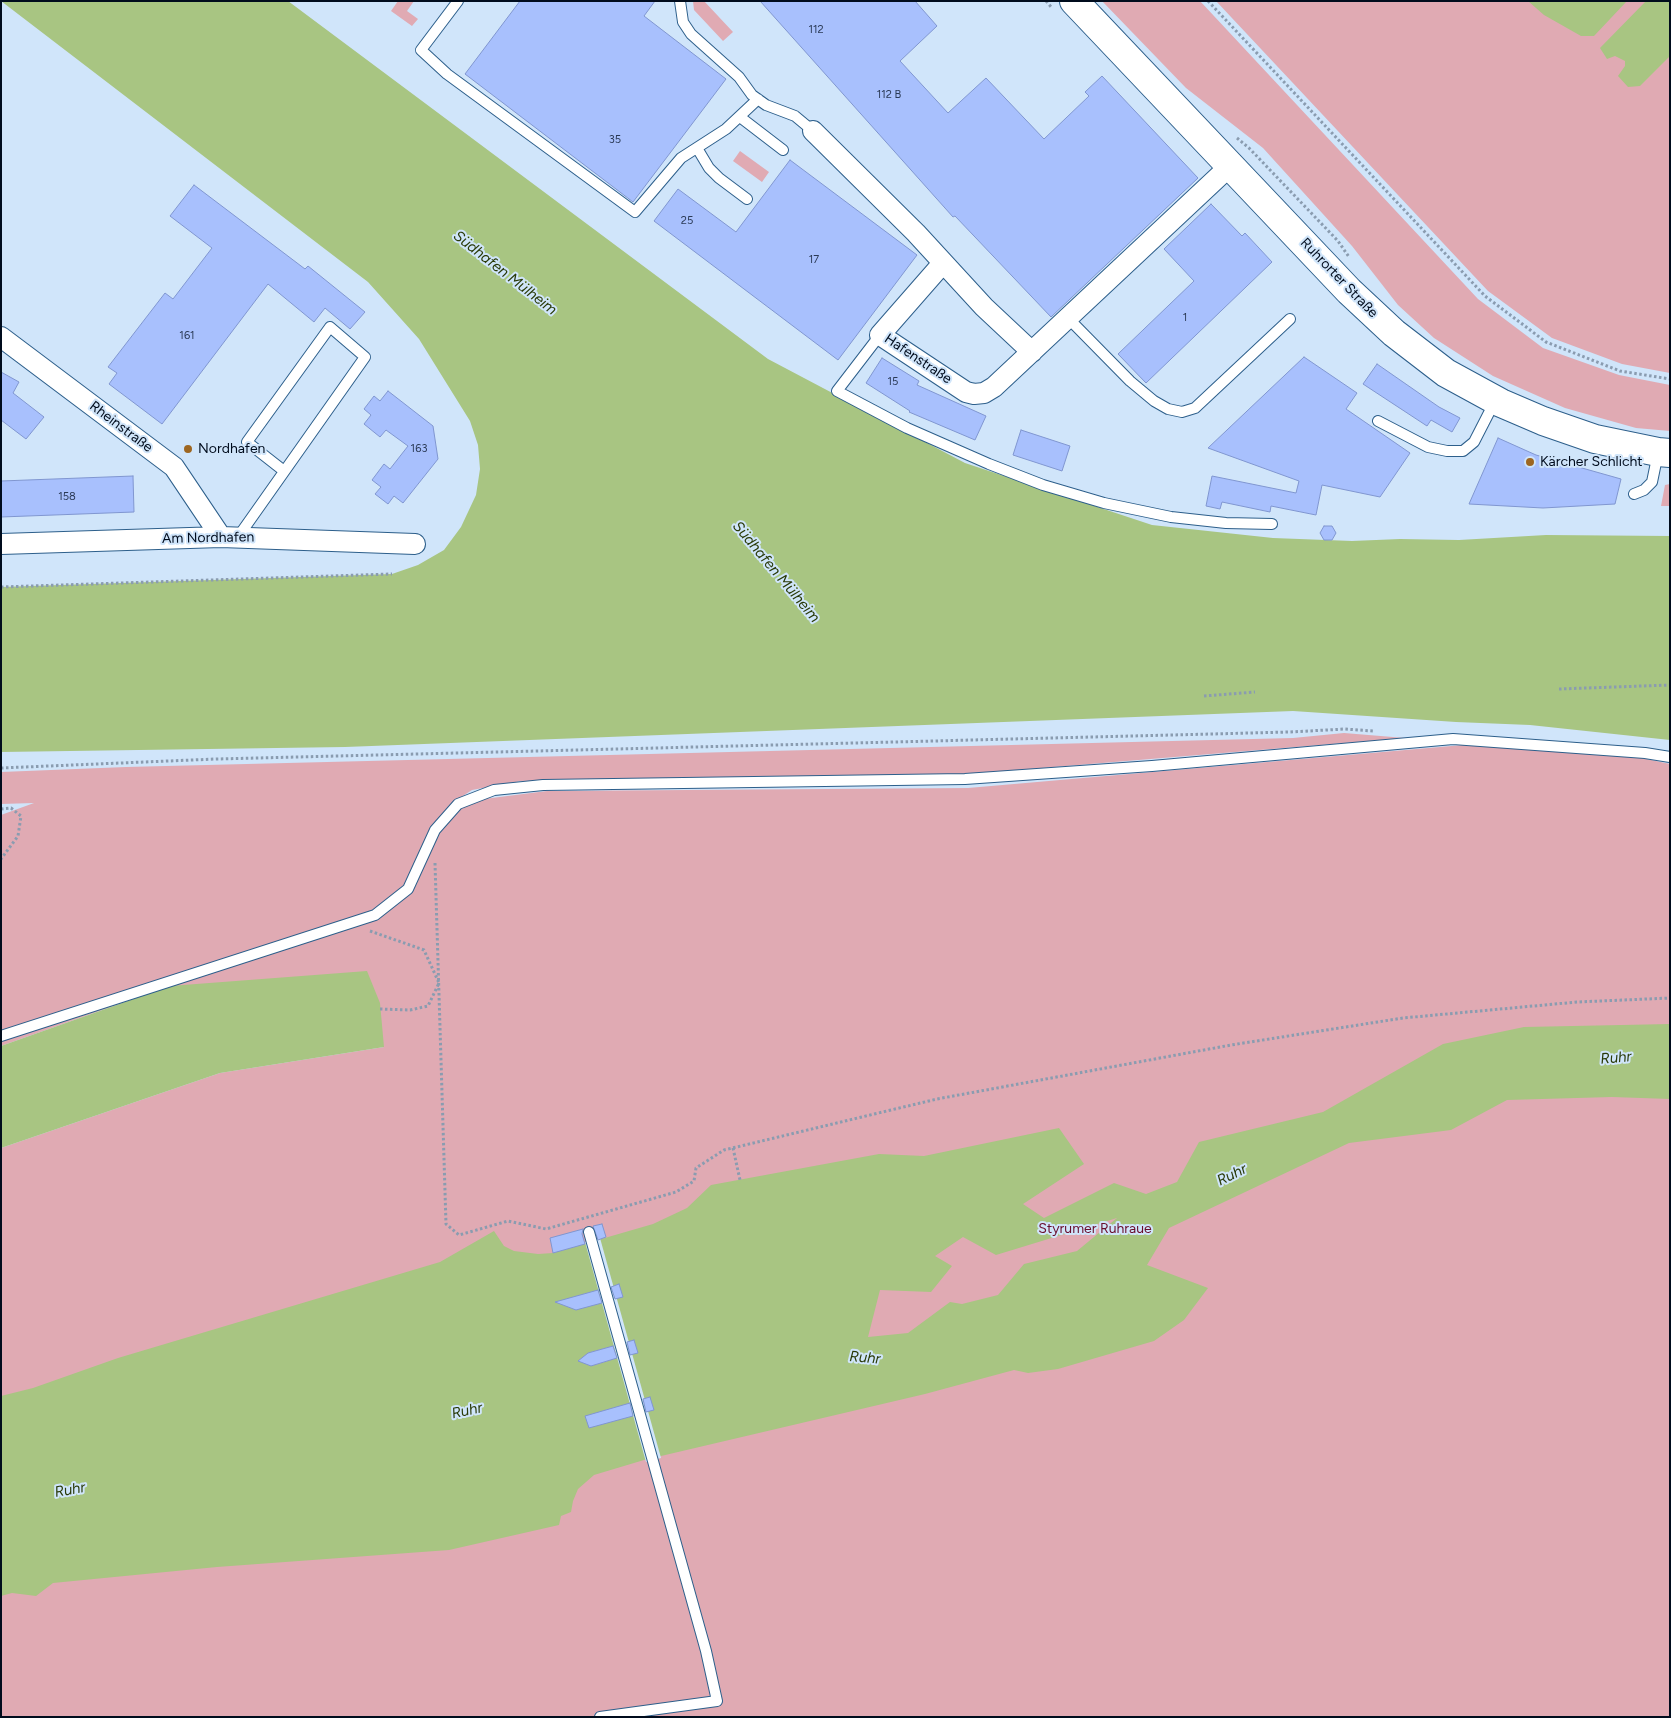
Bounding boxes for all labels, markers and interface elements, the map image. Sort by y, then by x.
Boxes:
house number: 112 [808,23,824,37]
house number: 112 B [877,88,901,102]
house number: 35 [609,133,621,147]
house number: 25 [681,214,693,228]
water label: Südhafen Mülheim [450,227,560,319]
street label: Ruhrorter Straße [1297,235,1381,321]
house number: 17 [809,253,819,267]
house number: 1 [1183,311,1187,325]
house number: 161 [179,329,195,343]
street label: Hafenstraße [881,330,955,388]
house number: 15 [888,375,898,389]
street label: Rheinstraße [86,398,156,456]
place label: Nordhafen [198,441,265,457]
house number: 163 [411,442,427,456]
marker: Nordhafen [182,443,194,455]
place label: Kärcher Schlicht [1540,454,1643,470]
marker: Kärcher Schlicht [1524,456,1536,468]
house number: 158 [58,490,76,504]
water label: Südhafen Mülheim [728,518,824,626]
street label: Am Nordhafen [162,529,254,547]
water label: Ruhr [1600,1048,1632,1068]
water label: Ruhr [1214,1160,1250,1190]
park label: Styrumer Ruhraue [1038,1221,1152,1237]
water label: Ruhr [849,1348,881,1368]
water label: Ruhr [450,1399,484,1423]
water label: Ruhr [53,1478,87,1502]

